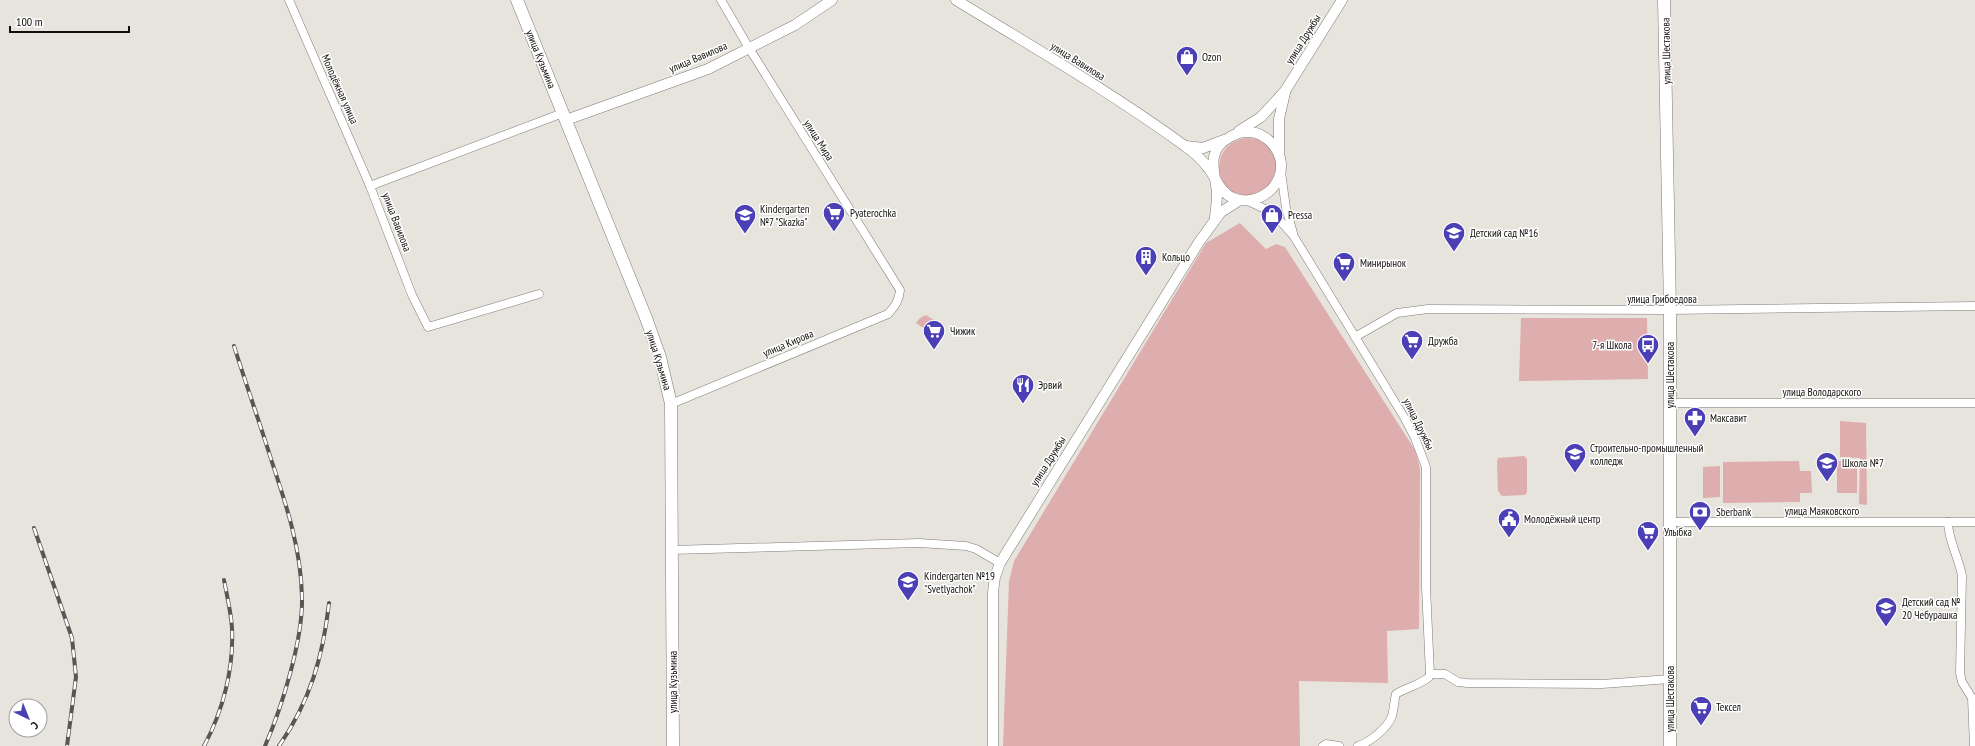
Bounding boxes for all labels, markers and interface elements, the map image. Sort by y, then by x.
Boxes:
scale bar [10,8,129,34]
street label: улица Дружбы [1282,11,1324,66]
text: 100 m [16,14,43,29]
street label: улица Шестакова [1658,18,1674,84]
street label: улица Кузьмина [523,28,559,90]
street label: улица Вавилова [667,38,729,76]
street label: улица Вавилова [1048,39,1108,83]
shop icon: Ozon [1174,44,1200,77]
place label: Ozon [1202,50,1221,64]
street label: Молодёжная улица [318,52,362,126]
street label: улица Мира [801,117,837,163]
street label: улица Вавилова [379,191,415,253]
supermarket icon: Pyaterochka [821,200,847,233]
school or university icon: Kindergarten №7 "Skazka" [732,202,758,235]
place label: Kindergarten №7 "Skazka" [760,202,810,229]
shop icon: Pressa [1259,202,1285,235]
place label: Pyaterochka [850,206,896,220]
place label: Pressa [1288,208,1312,222]
school or university icon: Детский сад №16 [1441,220,1467,253]
place label: Детский сад №16 [1470,226,1538,240]
building icon: Кольцо [1133,244,1159,277]
place label: Кольцо [1162,250,1190,264]
supermarket icon: Минирынок [1331,250,1357,283]
place label: Минирынок [1360,256,1407,270]
street label: улица Грибоедова [1627,292,1697,306]
supermarket icon: Чижик [921,318,947,351]
place label: Чижик [950,324,976,338]
street label: улица Кирова [761,326,815,360]
street label: улица Кузьмина [643,328,675,392]
supermarket icon: Дружба [1399,328,1425,361]
bus stop icon: 7-я Школа [1635,332,1661,365]
place label: Дружба [1428,334,1458,348]
place label: 7-я Школа [1592,338,1632,352]
street label: улица Шестакова [1663,342,1677,408]
restaurant icon: Эрвий [1010,372,1036,405]
place label: Эрвий [1038,378,1062,392]
street label: улица Володарского [1783,385,1862,399]
street label: улица Дружбы [1400,396,1438,452]
pharmacy icon: Максавит [1682,405,1708,438]
place label: Максавит [1710,411,1747,425]
street label: улица Дружбы [1027,433,1069,488]
school or university icon: Строительно-промышленный колледж [1562,441,1588,474]
place label: Строительно-промышленный колледж [1590,441,1703,468]
school or university icon: Школа №7 [1814,450,1840,483]
place label: Школа №7 [1842,456,1884,470]
bank icon: Sberbank [1687,499,1713,532]
street label: улица Маяковского [1785,504,1860,518]
place label: Sberbank [1716,505,1752,519]
public building icon: Молодёжный центр [1496,506,1522,539]
place label: Молодёжный центр [1524,512,1601,526]
supermarket icon: Улыбка [1635,519,1661,552]
place label: Улыбка [1664,525,1692,539]
school or university icon: Kindergarten №19 "Svetlyachok" [895,569,921,602]
place label: Kindergarten №19 "Svetlyachok" [924,569,995,596]
school or university icon: Детский сад № 20 Чебурашка [1873,595,1899,628]
place label: Детский сад № 20 Чебурашка [1902,595,1960,622]
street label: улица Кузьмина [666,651,680,713]
street label: улица Шестакова [1663,666,1677,732]
supermarket icon: Тексел [1688,694,1714,727]
north arrow [8,698,48,738]
place label: Тексел [1716,700,1741,714]
text: С [28,718,41,732]

